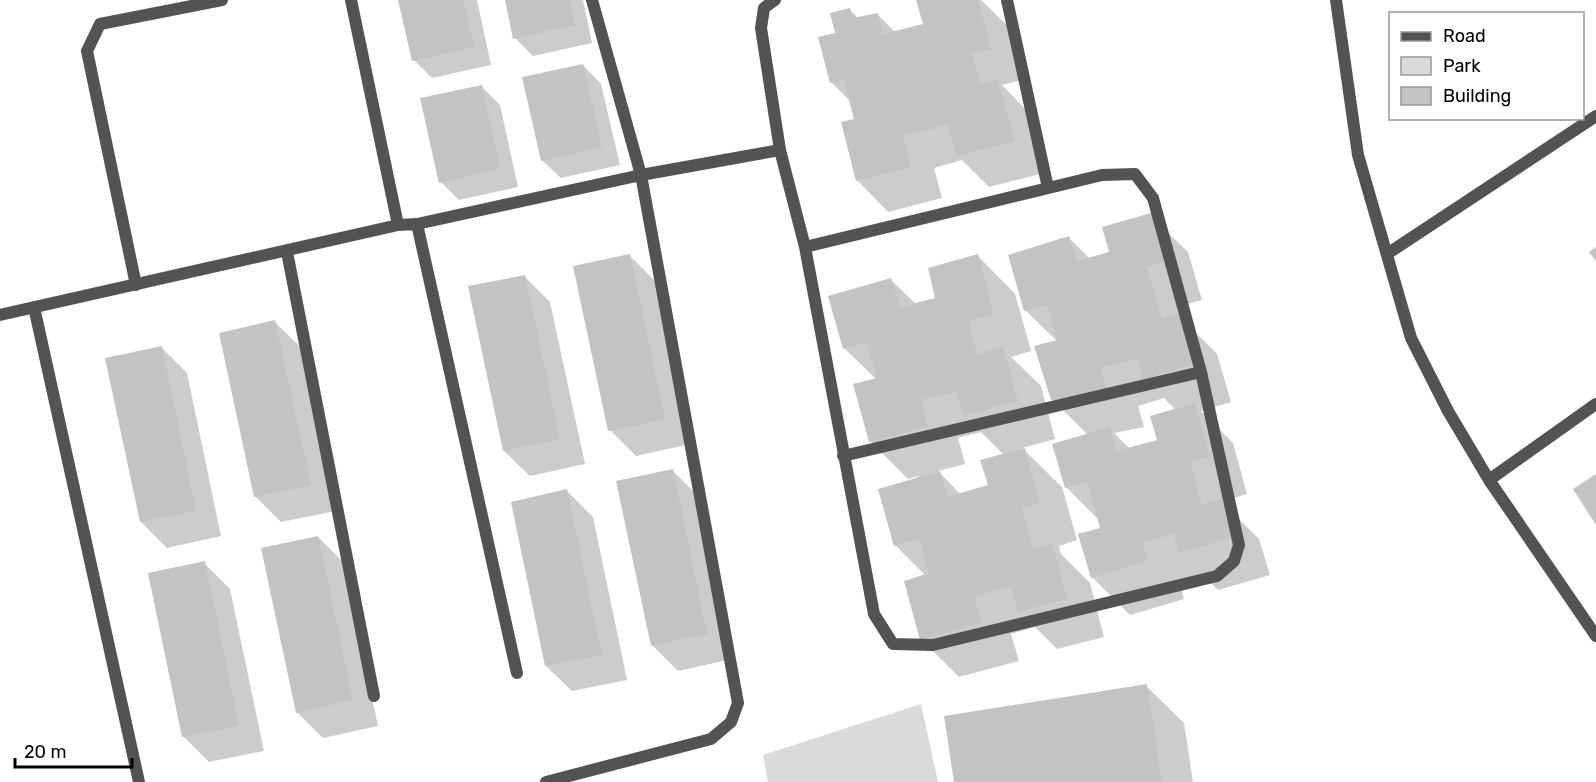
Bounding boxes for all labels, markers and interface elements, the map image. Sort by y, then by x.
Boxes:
legend [1389,12,1584,120]
text: Road [1443,25,1486,47]
text: Park [1443,55,1481,77]
text: Building [1443,85,1511,107]
scale bar [15,731,132,769]
text: 20 m [24,741,66,763]

